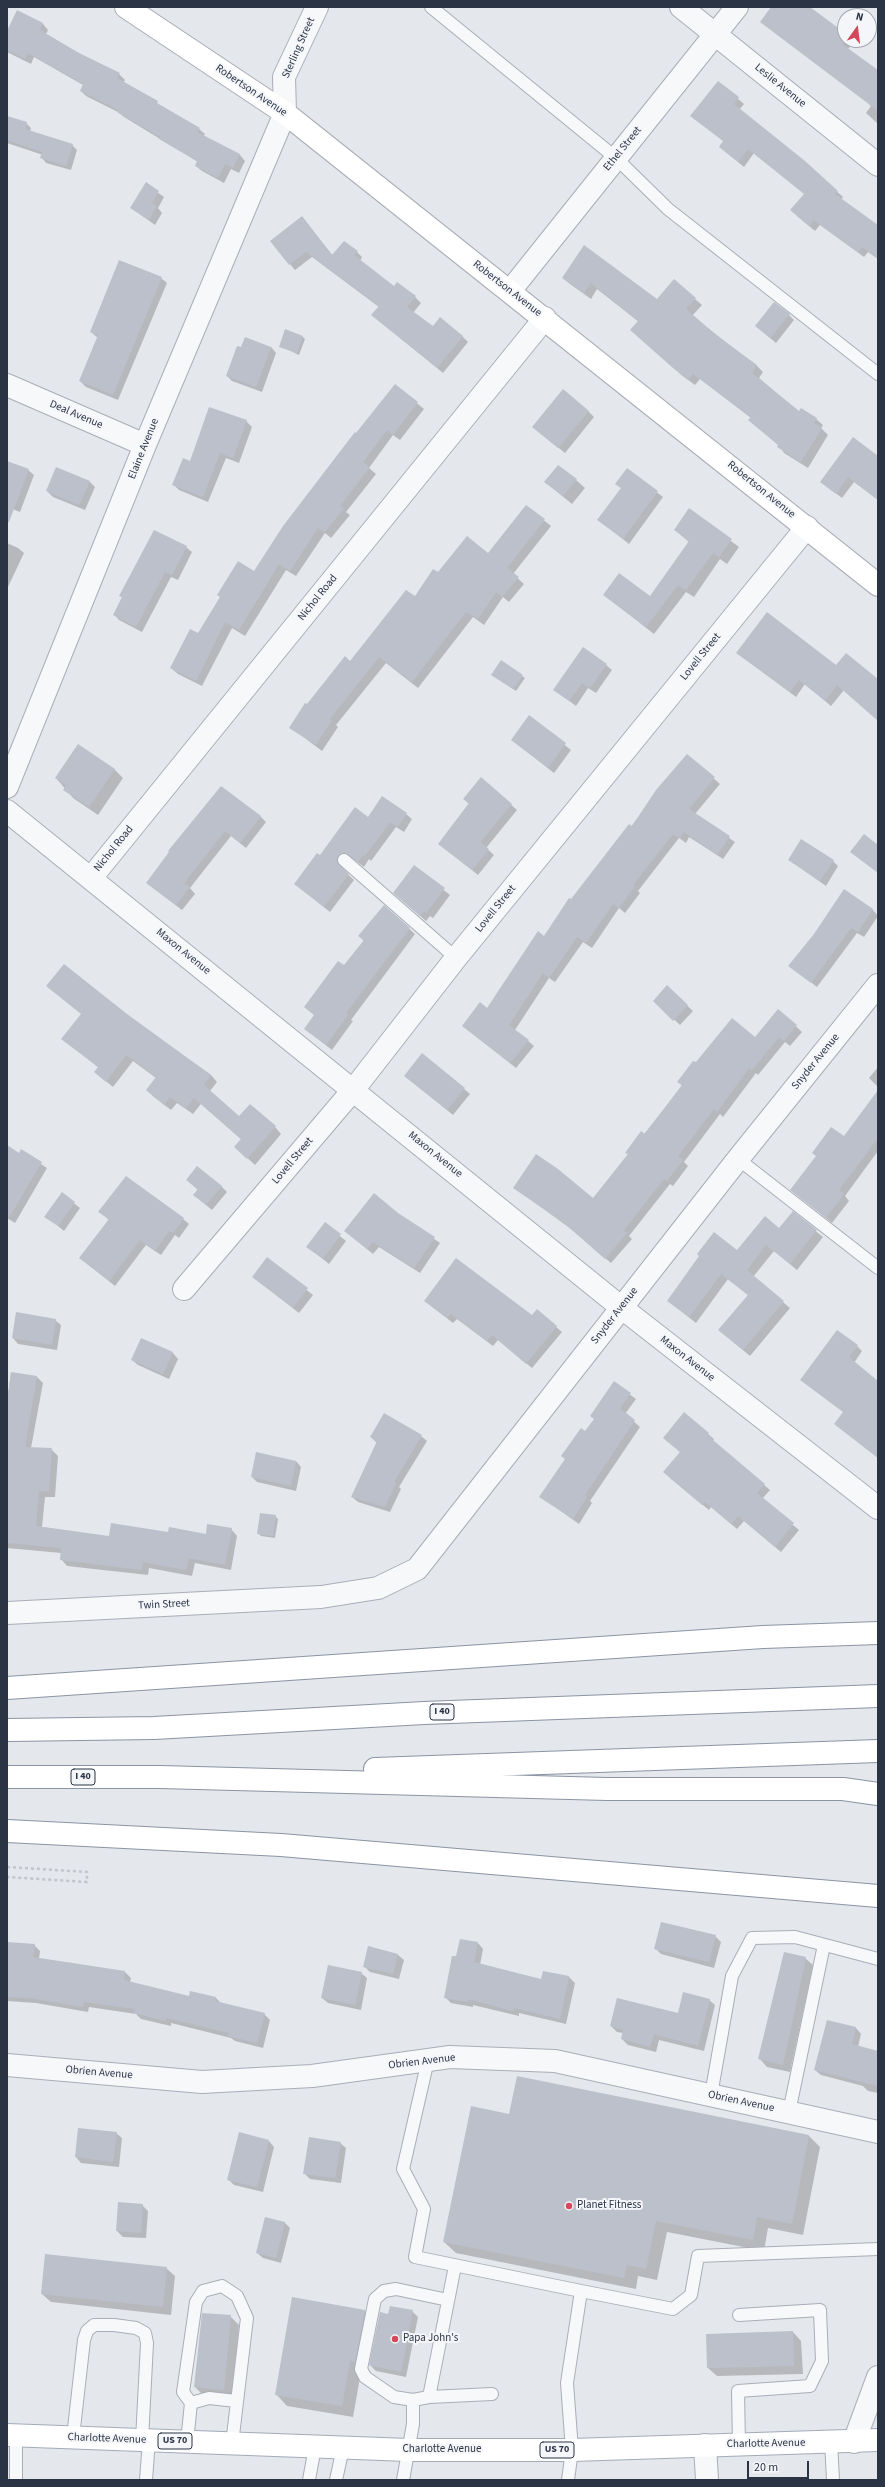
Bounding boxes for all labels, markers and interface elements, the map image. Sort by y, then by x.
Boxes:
north arrow [837,8,877,48]
text: N [854,9,865,25]
street label: Sterling Street [280,15,318,81]
street label: Leslie Avenue [752,61,808,111]
street label: Robertson Avenue [213,62,289,120]
street label: Ethel Street [601,124,645,174]
street label: Robertson Avenue [470,258,544,320]
street label: Deal Avenue [47,398,105,432]
street label: Elaine Avenue [126,417,162,481]
street label: Robertson Avenue [724,459,798,521]
street label: Nichol Road [295,572,341,624]
street label: Lovell Street [678,631,724,683]
street label: Nichol Road [91,823,137,875]
street label: Lovell Street [473,883,519,935]
street label: Maxon Avenue [153,926,213,978]
street label: Snyder Avenue [789,1031,843,1093]
street label: Maxon Avenue [405,1129,465,1181]
street label: Lovell Street [270,1135,316,1187]
street label: Snyder Avenue [589,1285,641,1347]
street label: Maxon Avenue [657,1333,717,1385]
street label: Twin Street [138,1597,190,1613]
road number: I 40 [430,1704,454,1720]
road number: I 40 [71,1769,95,1785]
street label: Obrien Avenue [388,2051,456,2073]
street label: Obrien Avenue [65,2063,133,2083]
street label: Obrien Avenue [707,2089,775,2115]
place label: Planet Fitness [577,2199,641,2213]
marker: Planet Fitness [564,2201,574,2211]
place label: Papa John's [403,2332,458,2346]
marker: Papa John's [390,2334,400,2344]
street label: Charlotte Avenue [67,2431,147,2447]
road number: US 70 [158,2433,192,2449]
street label: Charlotte Avenue [726,2437,806,2451]
road number: US 70 [540,2442,574,2458]
street label: Charlotte Avenue [403,2443,481,2457]
scale bar [749,2453,811,2479]
text: 20 m [754,2459,778,2476]

